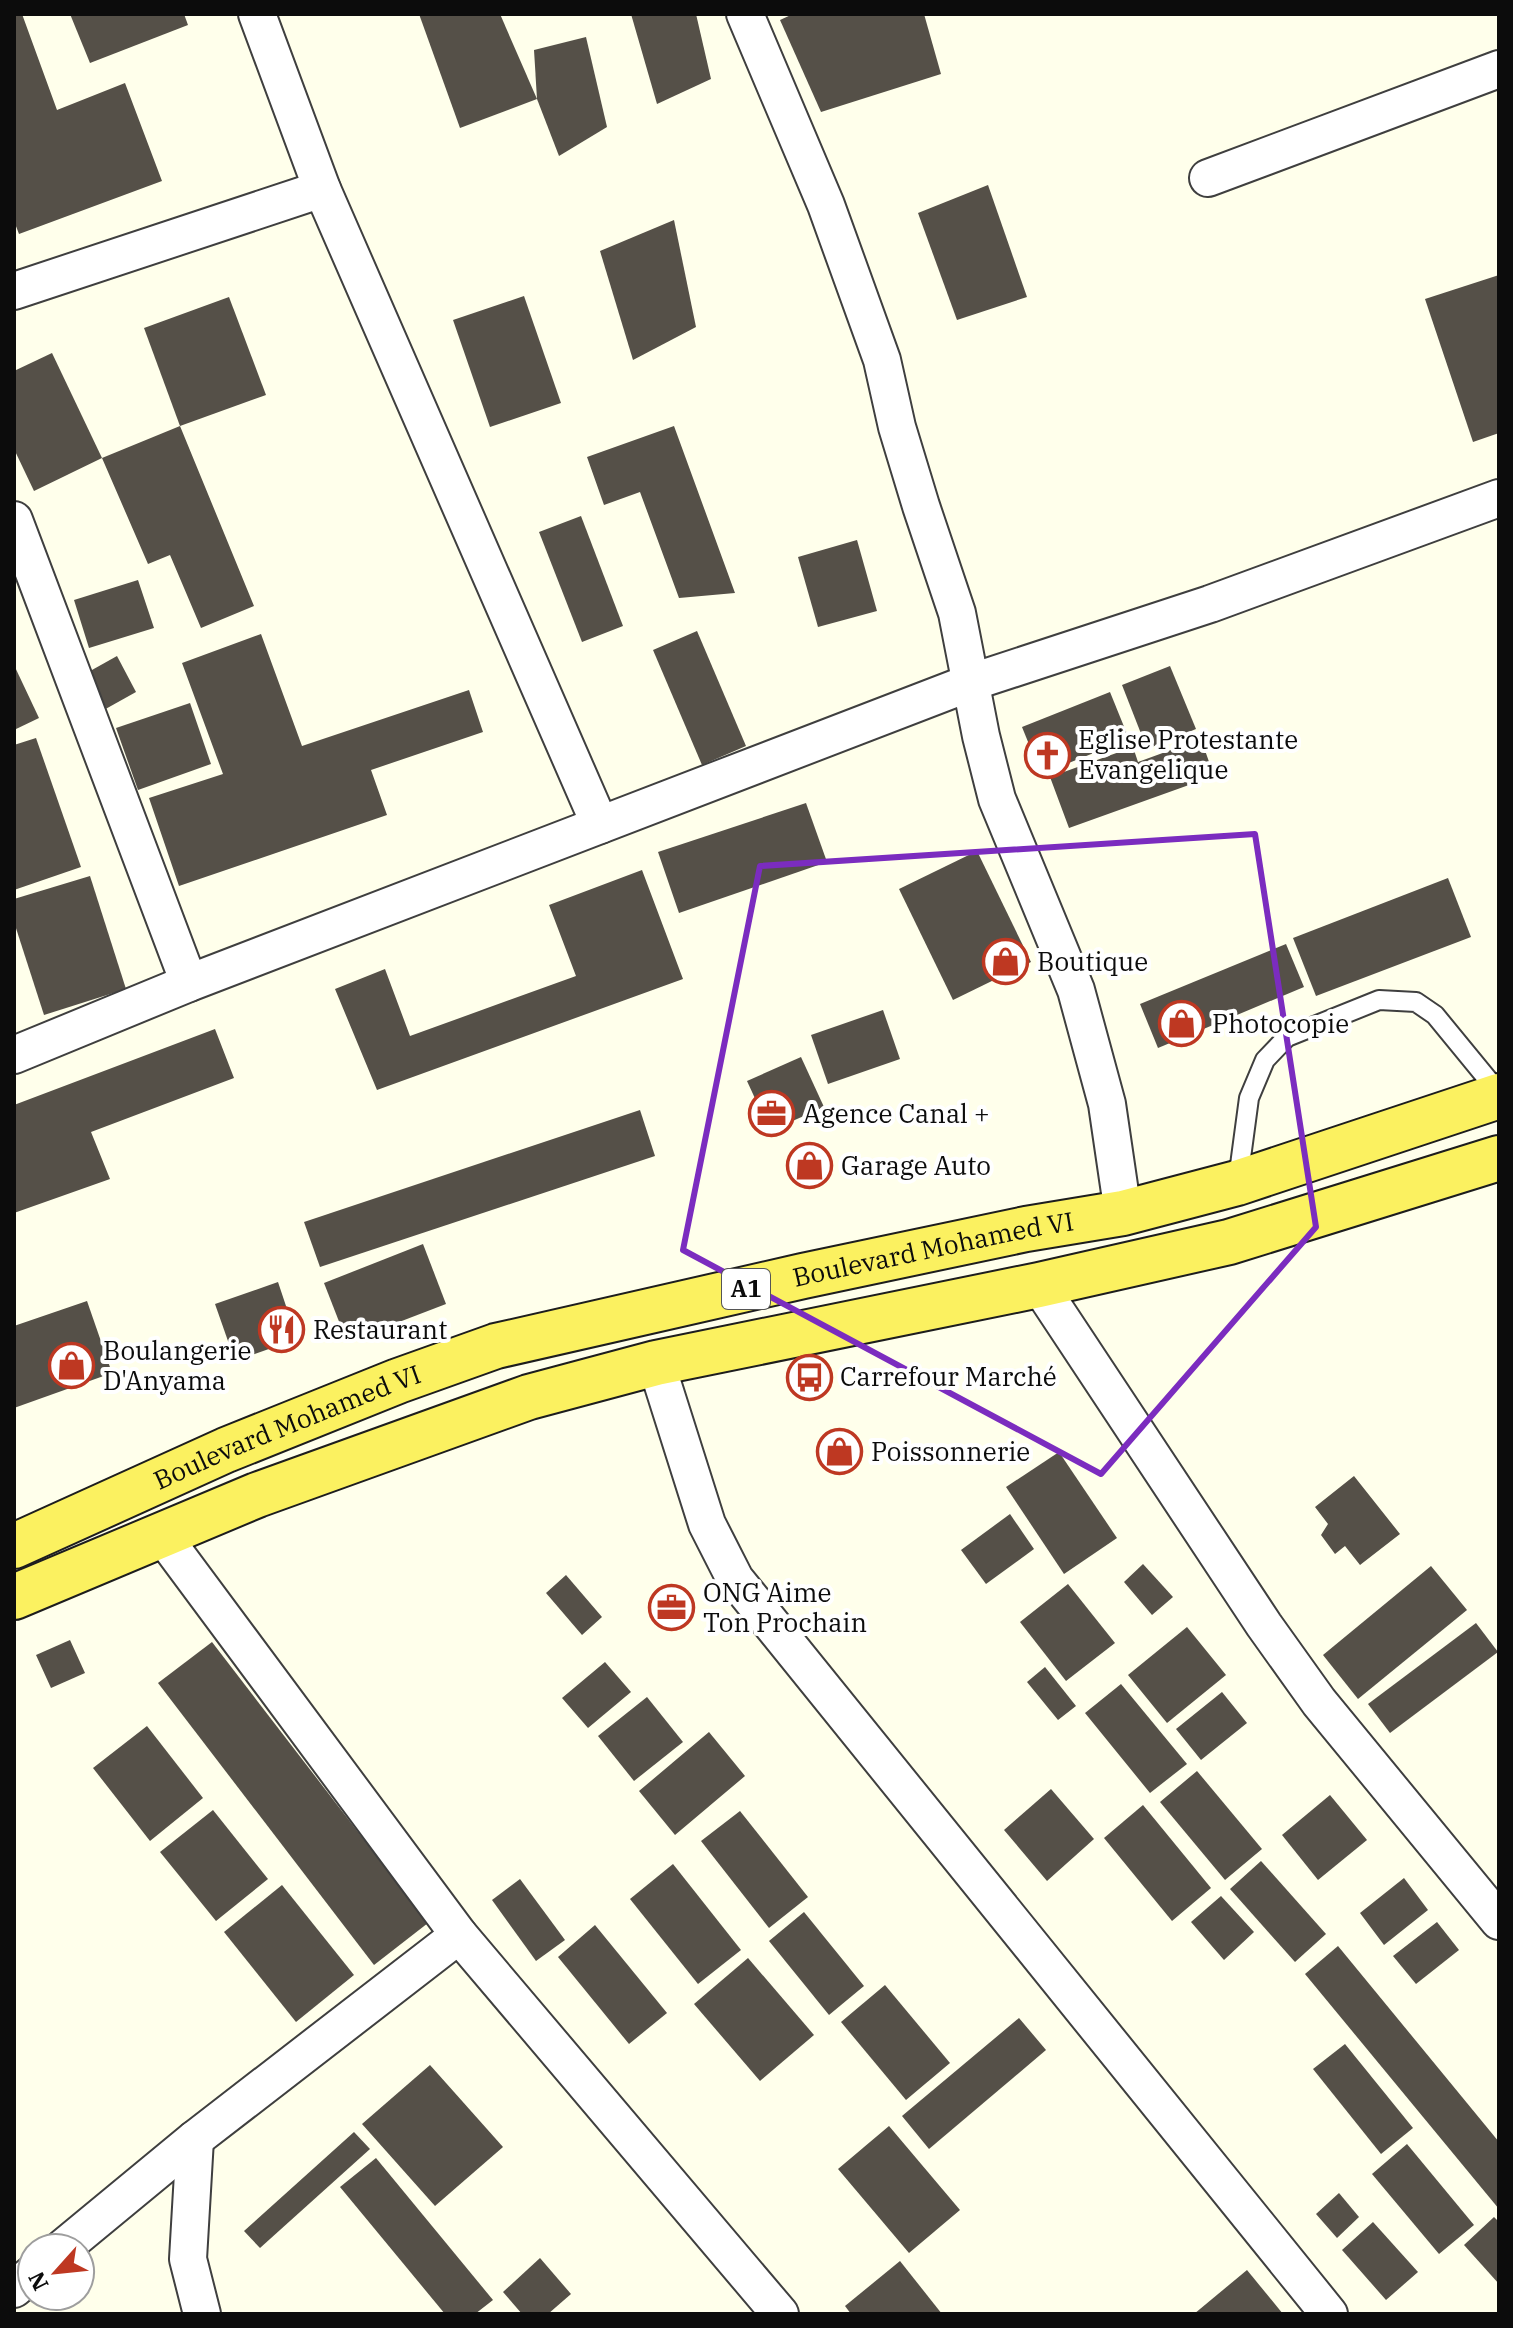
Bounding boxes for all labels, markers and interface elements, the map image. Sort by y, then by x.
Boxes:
place label: Eglise Protestante Evangelique [1078,722,1298,786]
church icon: Eglise Protestante Evangelique [1023,731,1071,779]
shop icon: Boutique [982,938,1030,986]
place label: Boutique [1037,944,1148,978]
shop icon: Photocopie [1157,1000,1205,1048]
place label: Photocopie [1212,1006,1349,1040]
office icon: Agence Canal + [748,1090,796,1138]
place label: Agence Canal + [803,1096,990,1130]
shop icon: Garage Auto [786,1142,834,1190]
place label: Garage Auto [841,1148,991,1182]
street label: Boulevard Mohamed VI [789,1203,1076,1294]
road number: A1 [722,1269,770,1309]
restaurant icon: Restaurant [258,1306,306,1354]
place label: Restaurant [313,1312,447,1346]
place label: Boulangerie D'Anyama [103,1333,251,1397]
shop icon: Boulangerie D'Anyama [48,1342,96,1390]
bus stop icon: Carrefour Marché [785,1353,833,1401]
street label: Boulevard Mohamed VI [148,1356,425,1497]
place label: Carrefour Marché [840,1359,1057,1393]
shop icon: Poissonnerie [816,1428,864,1476]
place label: Poissonnerie [871,1434,1030,1468]
place label: ONG Aime Ton Prochain [703,1575,867,1639]
office icon: ONG Aime Ton Prochain [648,1584,696,1632]
north arrow [16,2232,96,2312]
text: N [21,2267,55,2296]

